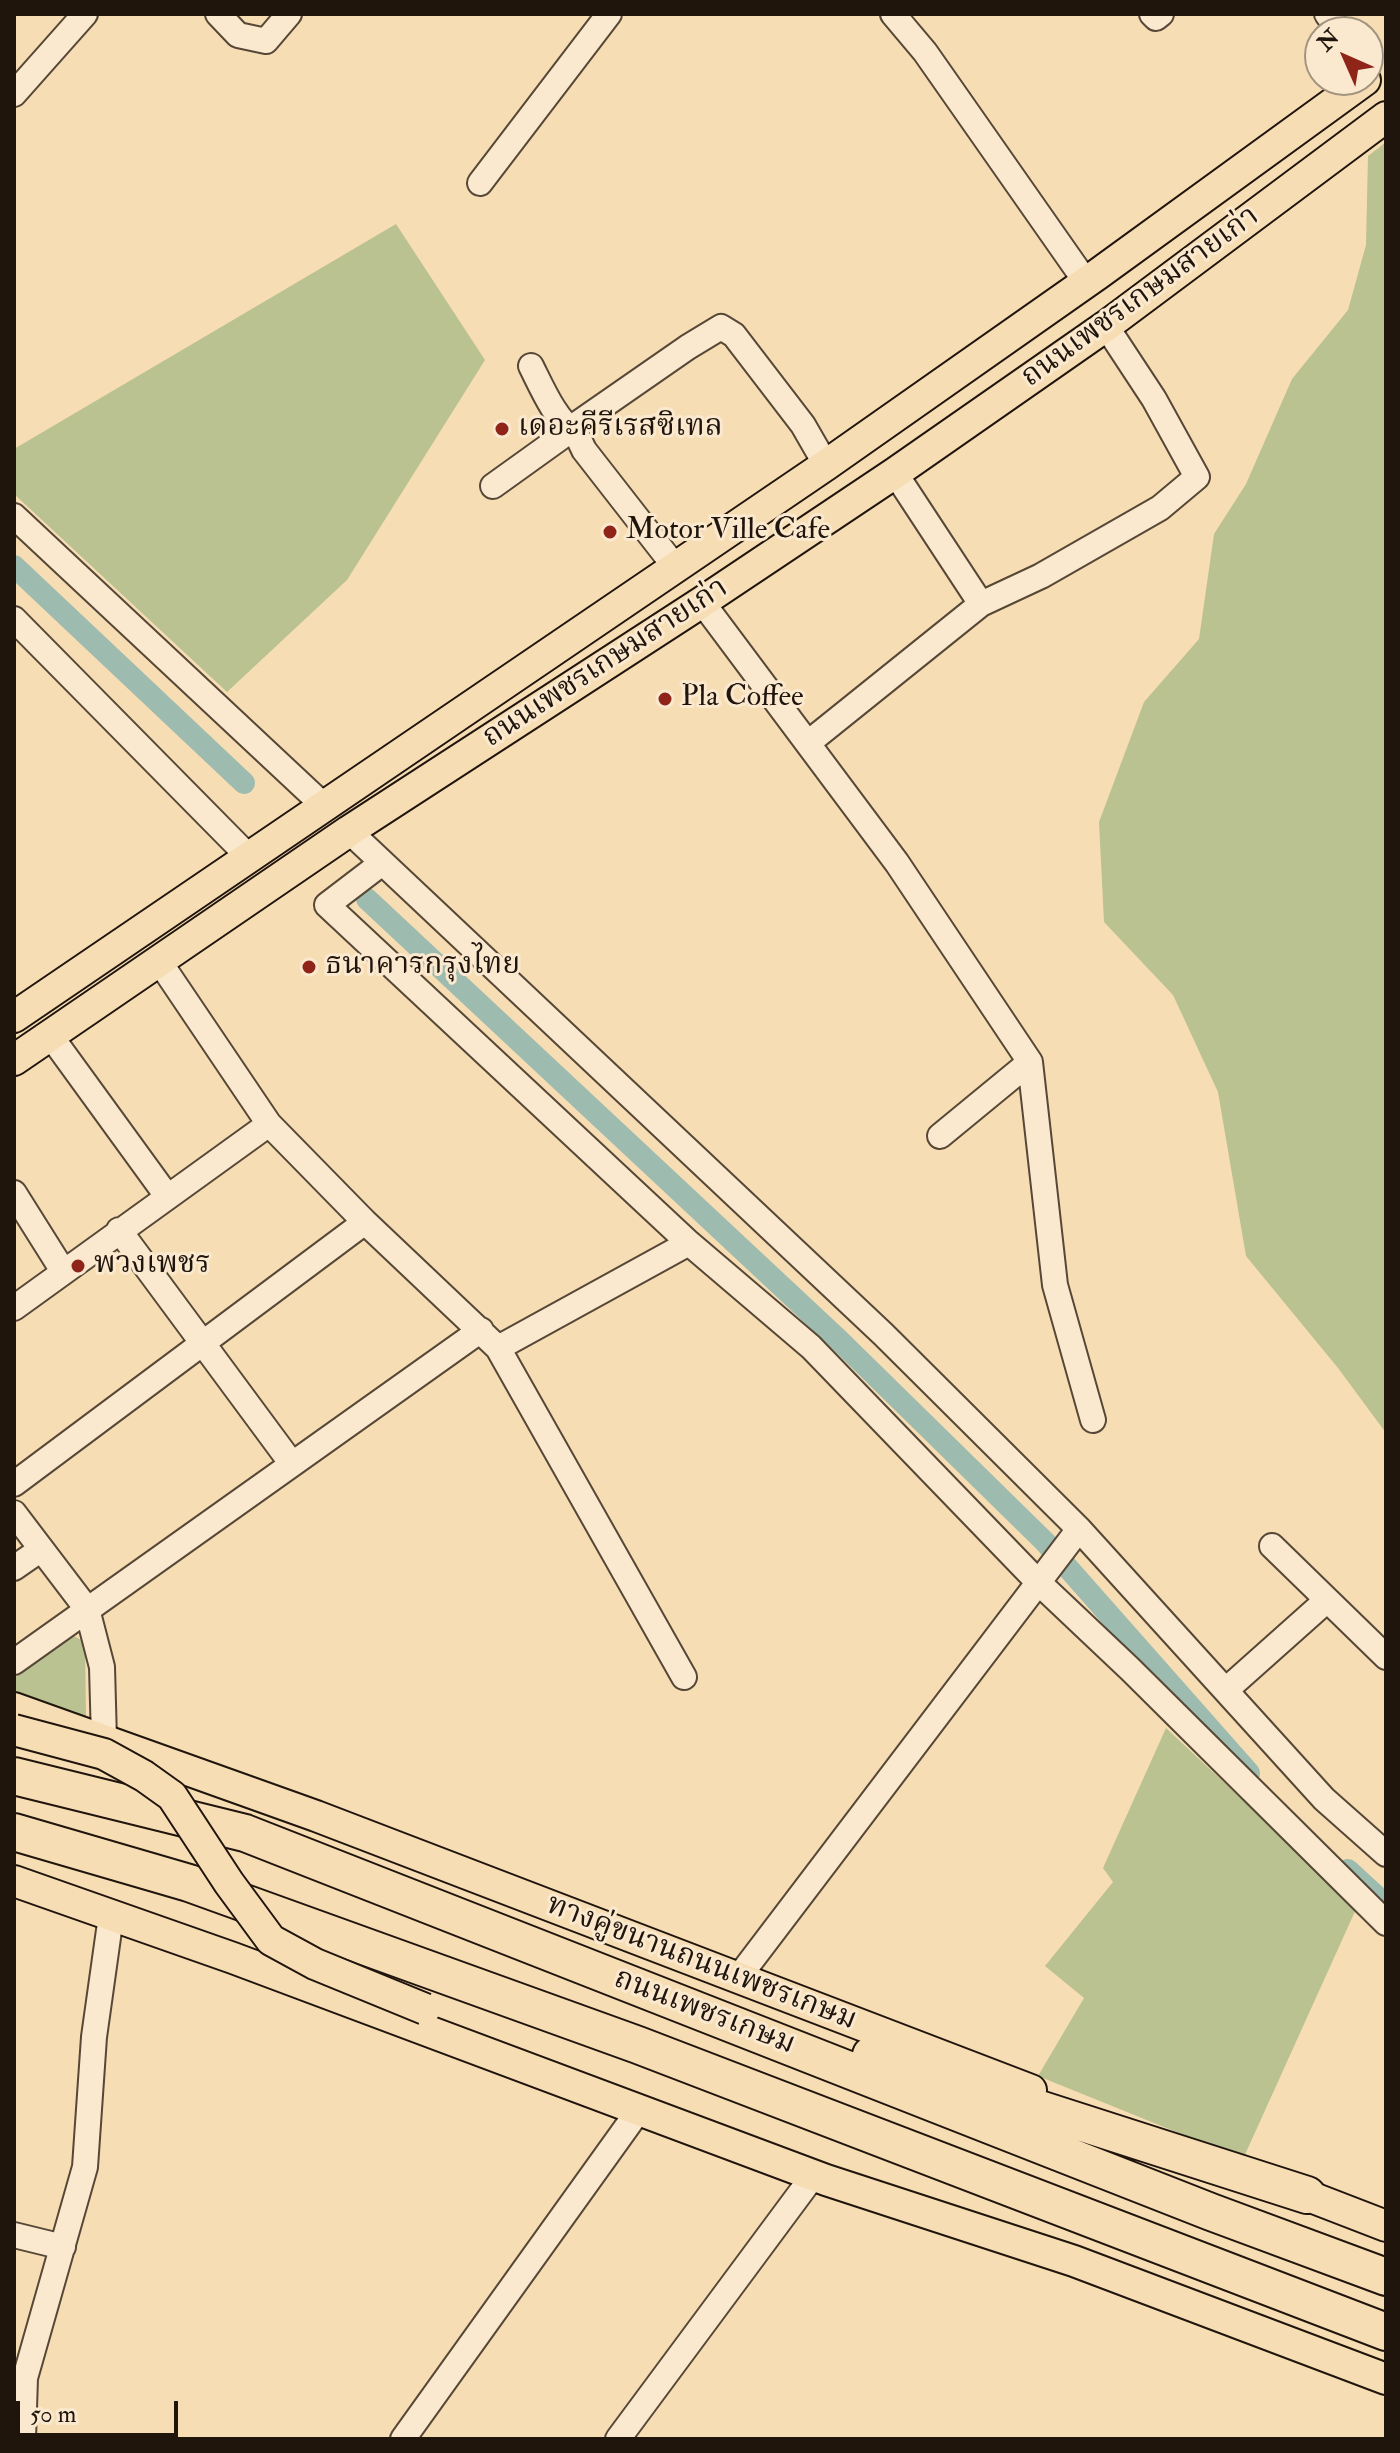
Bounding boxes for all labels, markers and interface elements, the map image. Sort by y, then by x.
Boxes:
north arrow [1304,16,1384,96]
text: N [1312,24,1345,57]
street label: ถนนเพชรเกษมสายเก่า [1015,200,1267,396]
place label: เดอะคีรีเรสซิเทล [518,411,723,447]
marker: เดอะคีรีเรสซิเทล [493,420,511,438]
place label: Motor Ville Cafe [626,514,830,550]
marker: Motor Ville Cafe [601,523,619,541]
street label: ถนนเพชรเกษมสายเก่า [477,571,735,757]
place label: Pla Coffee [681,681,804,717]
marker: Pla Coffee [656,690,674,708]
place label: ธนาคารกรุงไทย [325,949,520,985]
marker: ธนาคารกรุงไทย [300,958,318,976]
place label: พวงเพชร [94,1248,210,1284]
marker: พวงเพชร [69,1257,87,1275]
street label: ทางคู่ขนานถนนเพชรเกษม [541,1888,861,2040]
street label: ถนนเพชรเกษม [608,1962,800,2064]
scale bar [20,2385,182,2435]
text: 50 m [30,2399,76,2430]

